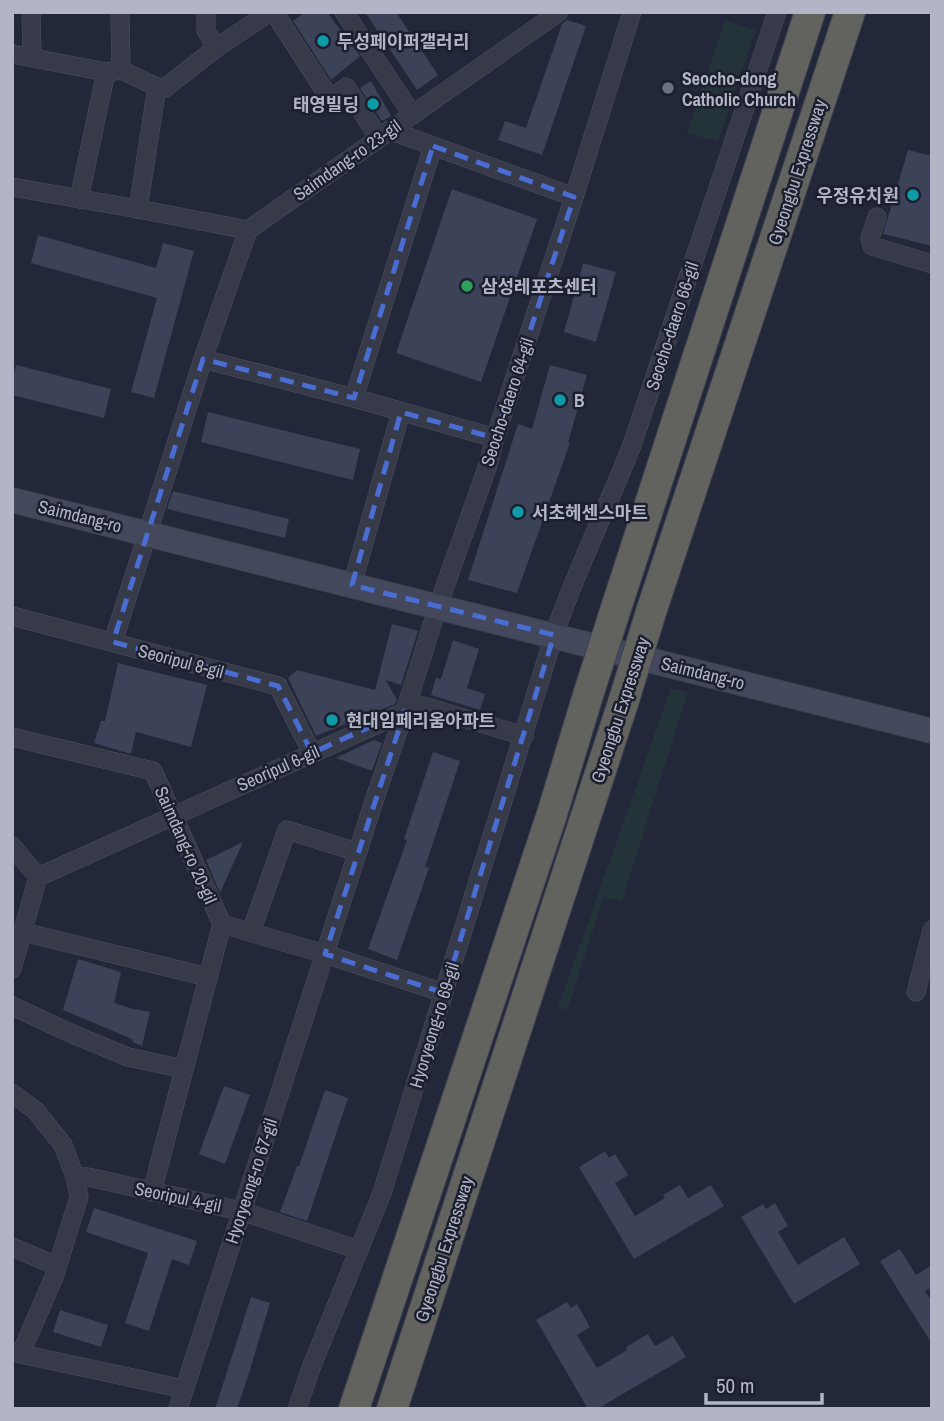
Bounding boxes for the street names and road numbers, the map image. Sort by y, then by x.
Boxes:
street label: Gyeongbu Expressway [762,95,833,248]
street label: Saimdang-ro 23-gil [288,114,406,206]
street label: Seocho-daero 66-gil [639,259,705,393]
street label: Seocho-daero 64-gil [474,335,540,469]
street label: Saimdang-ro [36,494,124,538]
street label: Gyeongbu Expressway [585,633,656,786]
street label: Seoripul 8-gil [135,638,227,684]
street label: Saimdang-ro [659,651,747,695]
street label: Seoripul 6-gil [233,739,323,797]
street label: Saimdang-ro 20-gil [149,782,223,908]
street label: Hyoryeong-ro 69-gil [403,959,465,1091]
street label: Hyoryeong-ro 67-gil [219,1115,283,1247]
street label: Gyeongbu Expressway [409,1172,480,1325]
street label: Seoripul 4-gil [132,1176,224,1218]

